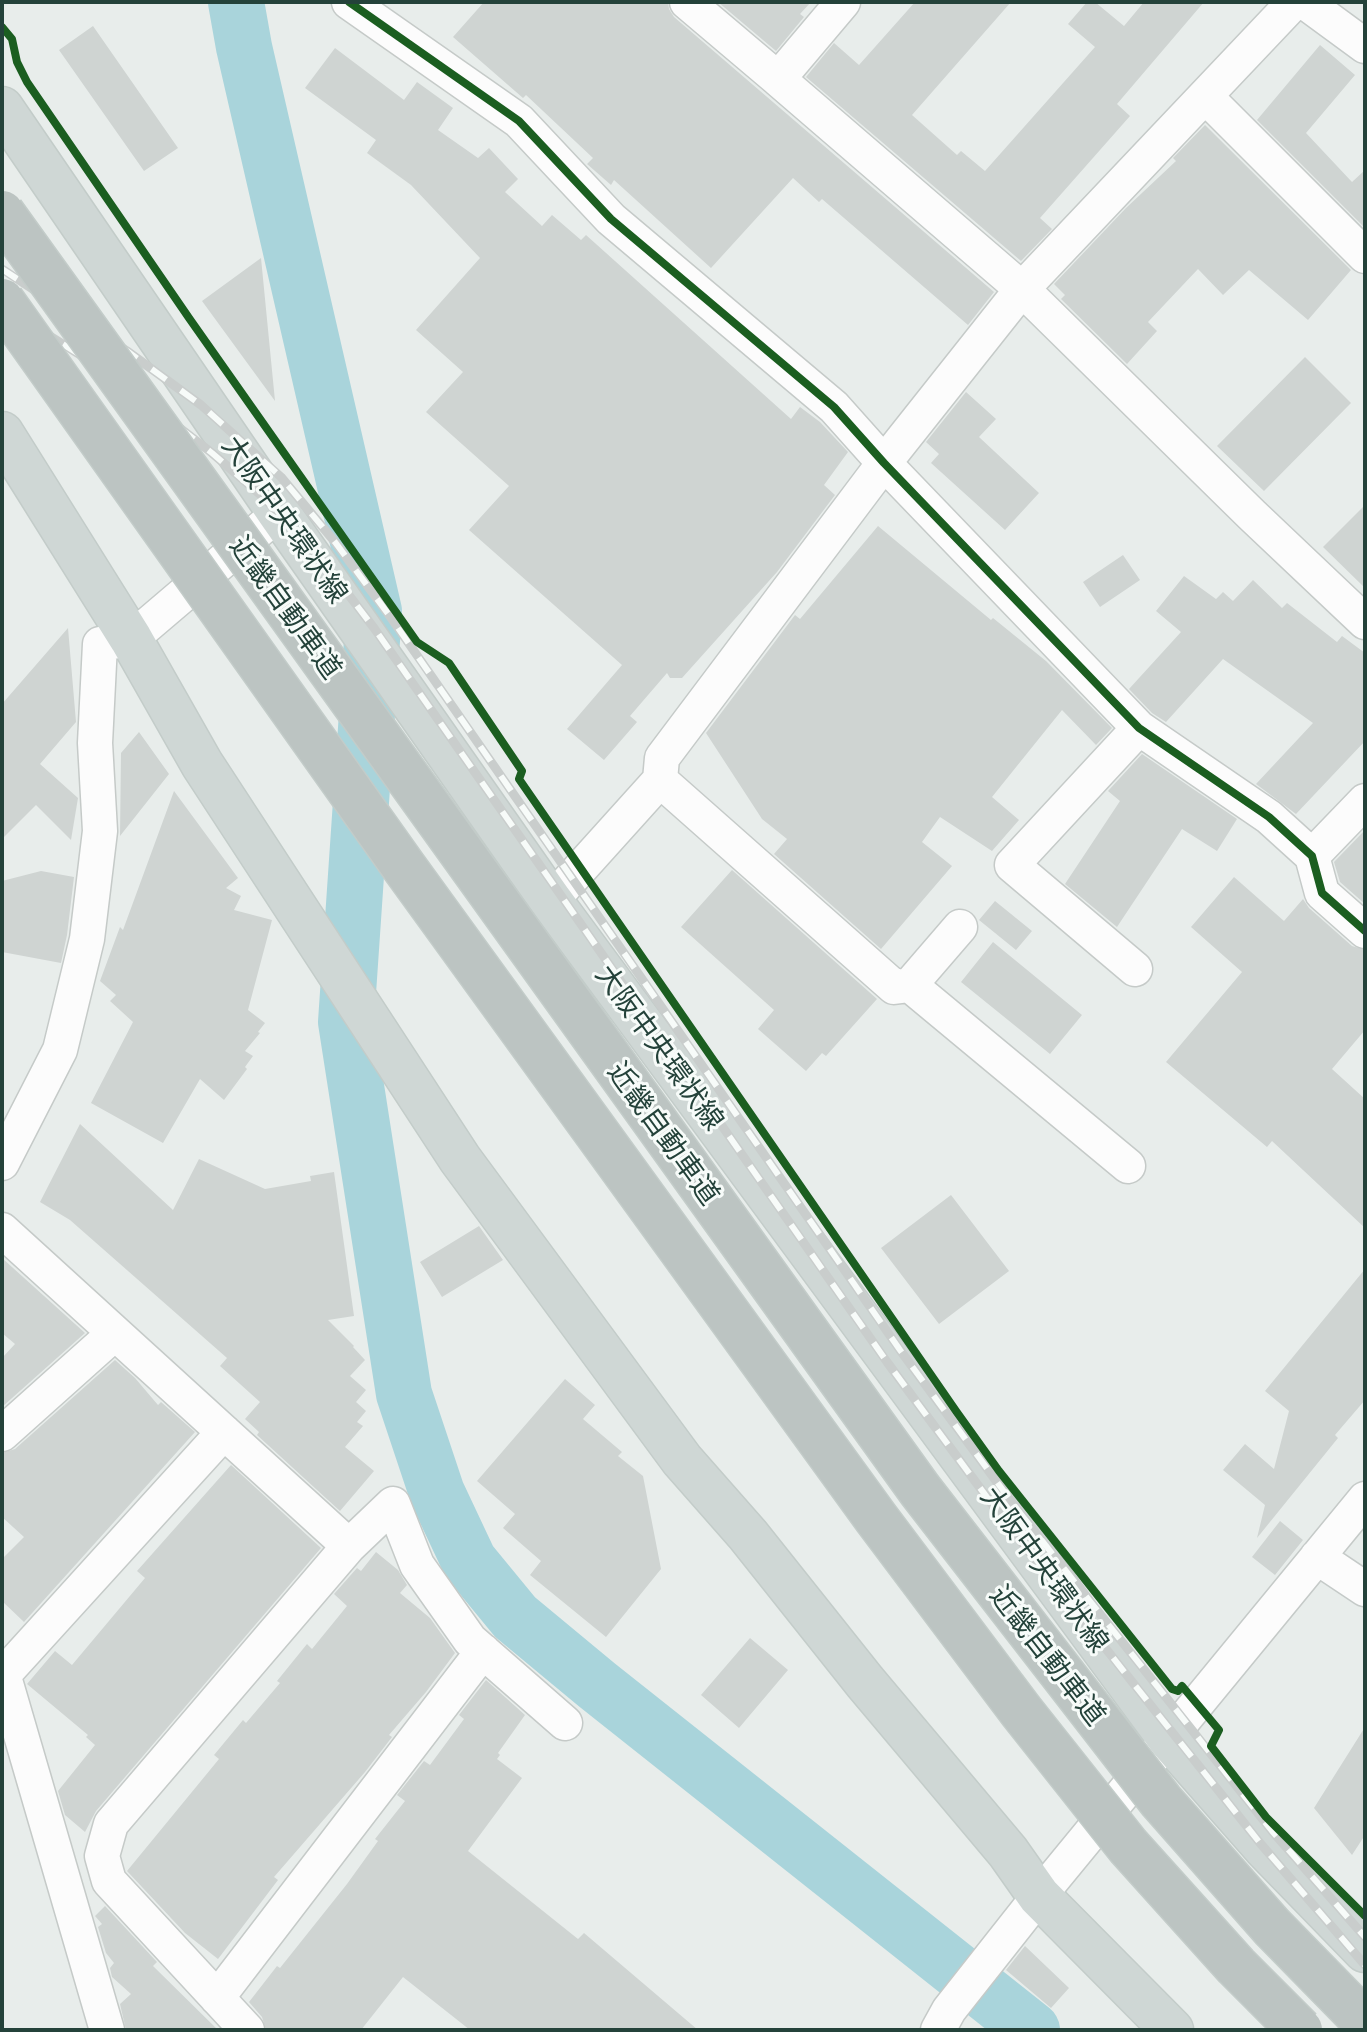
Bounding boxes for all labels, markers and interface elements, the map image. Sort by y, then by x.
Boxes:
street label: 大阪中央環状線 [214,430,354,610]
street label: 近畿自動車道 [222,530,348,686]
street label: 大阪中央環状線 [588,959,730,1137]
street label: 近畿自動車道 [600,1056,726,1212]
street label: 大阪中央環状線 [973,1481,1115,1659]
street label: 近畿自動車道 [982,1579,1112,1733]

